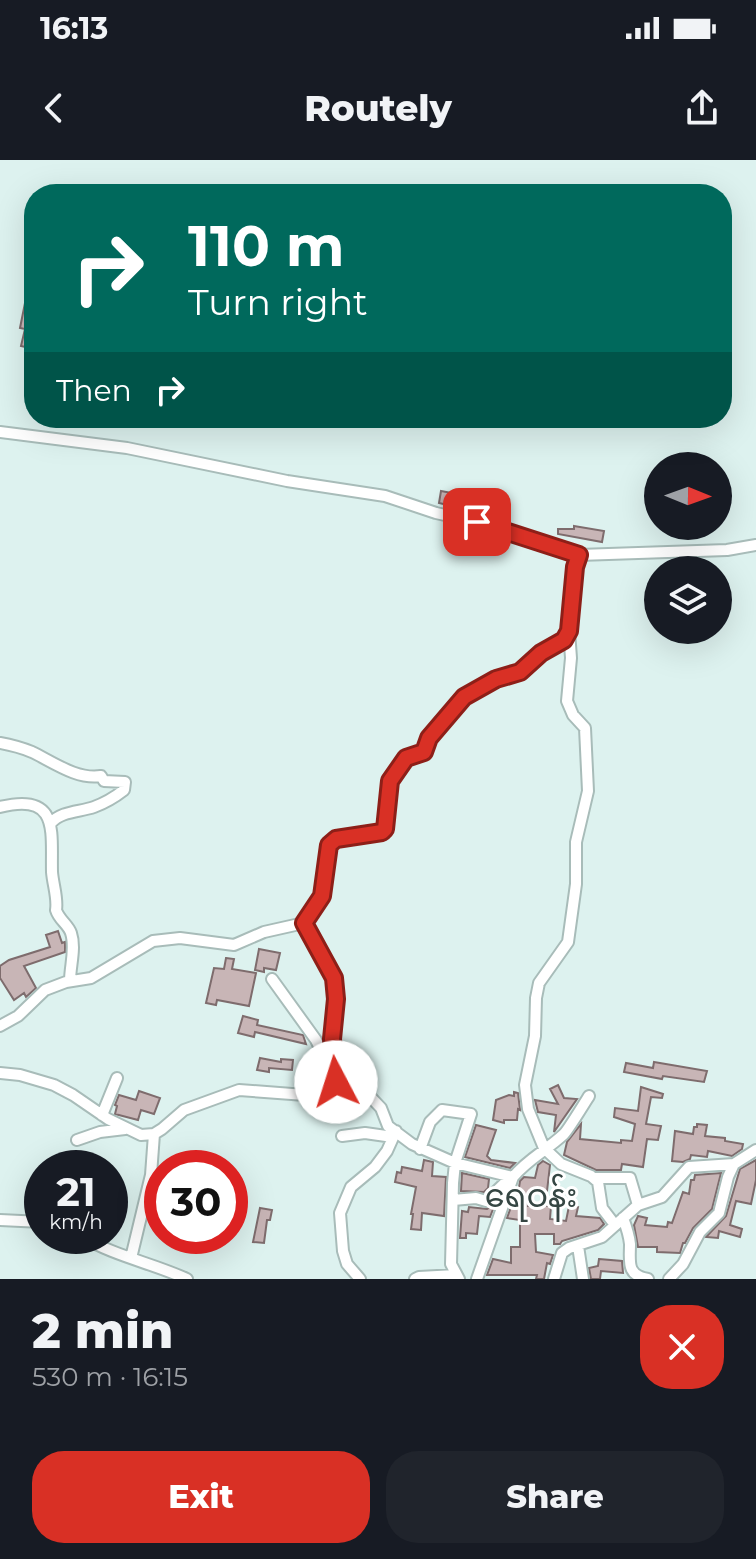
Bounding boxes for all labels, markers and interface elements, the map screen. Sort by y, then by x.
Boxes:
text: 16:13 [40,10,108,47]
icon: back [32,86,76,130]
text: Routely [304,86,452,130]
icon: share [680,86,724,130]
text: 110 m [188,212,345,280]
icon: right [56,216,160,320]
text: Turn right [188,280,368,324]
icon: right [148,368,192,412]
text: Then [56,372,132,409]
north arrow [644,452,732,540]
map controls [644,452,732,644]
pin [443,488,511,556]
icon: arrive [455,500,499,544]
button: layers [644,556,732,644]
position arrow [294,1040,378,1124]
speed limit sign: 30 [144,1150,248,1254]
text: 21 [56,1167,96,1216]
district label: ရေဝန်း [485,1173,577,1222]
text: km/h [49,1210,103,1234]
text: 2 min [32,1302,173,1360]
button: close [640,1305,724,1389]
text: 530 m · 16:15 [32,1361,188,1393]
button: Exit [32,1451,370,1543]
button: Share [386,1451,724,1543]

